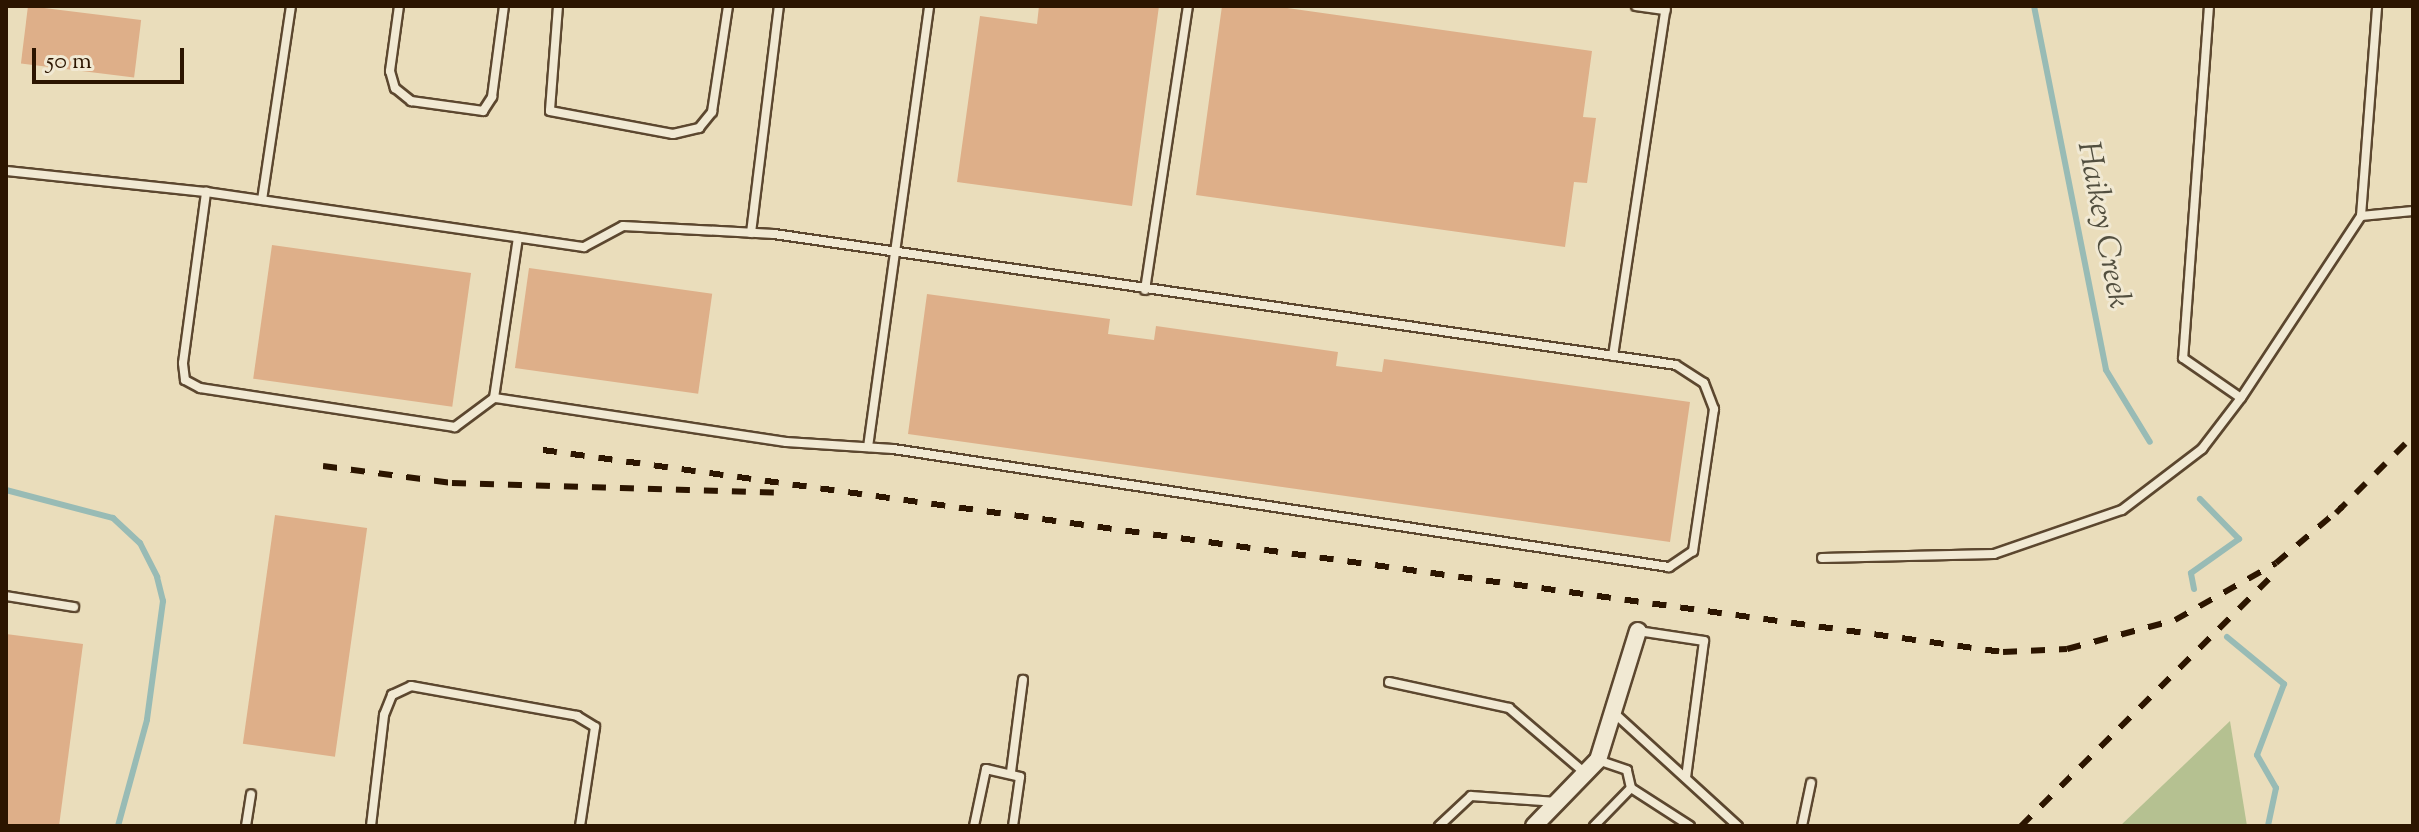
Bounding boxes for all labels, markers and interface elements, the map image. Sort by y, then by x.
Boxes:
scale bar [36,32,188,82]
text: 50 m [46,45,92,79]
water label: Haikey Creek [2067,138,2137,312]

